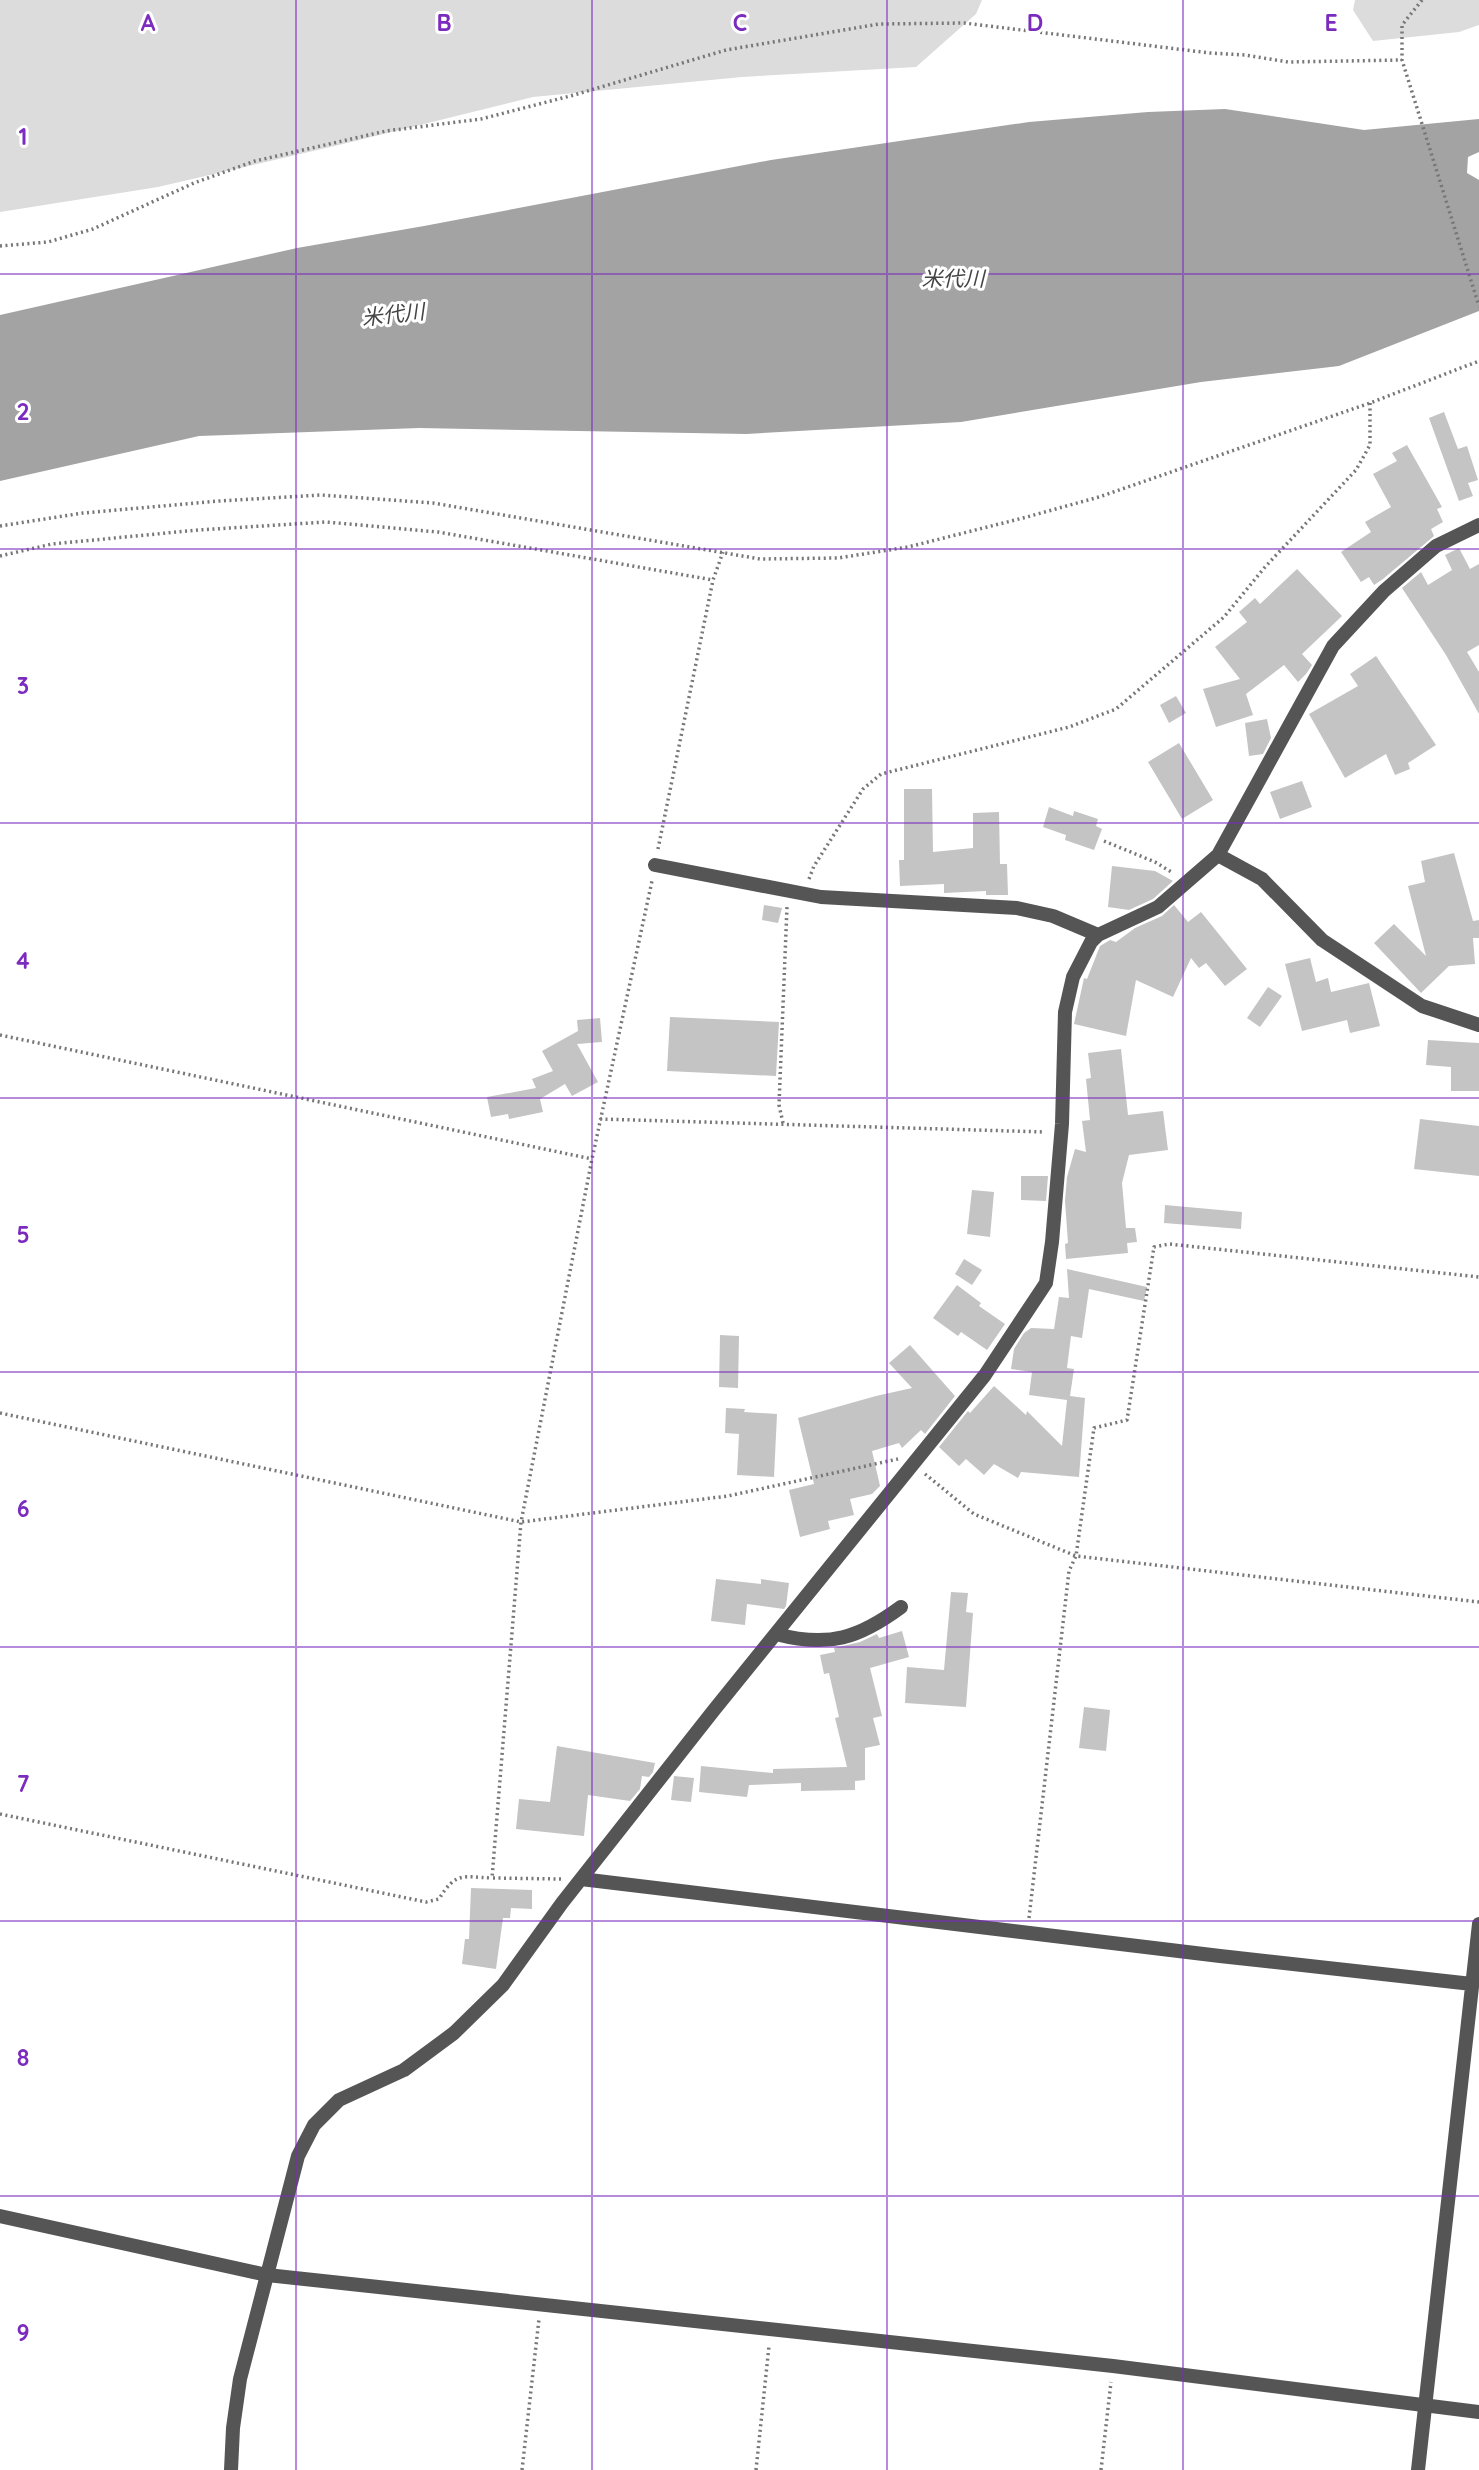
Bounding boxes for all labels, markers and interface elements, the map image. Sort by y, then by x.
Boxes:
text: A [141,8,156,37]
text: B [436,8,452,37]
text: C [733,8,747,37]
text: D [1027,8,1043,37]
text: E [1324,8,1338,37]
text: 1 [19,122,27,151]
water label: 米代川 [922,265,986,291]
water label: 米代川 [360,298,428,330]
text: 2 [16,397,30,426]
text: 3 [17,671,29,700]
text: 4 [16,946,30,975]
text: 5 [16,1220,30,1249]
text: 6 [17,1494,29,1523]
text: 7 [17,1769,30,1798]
text: 8 [17,2043,29,2072]
text: 9 [16,2318,30,2347]

